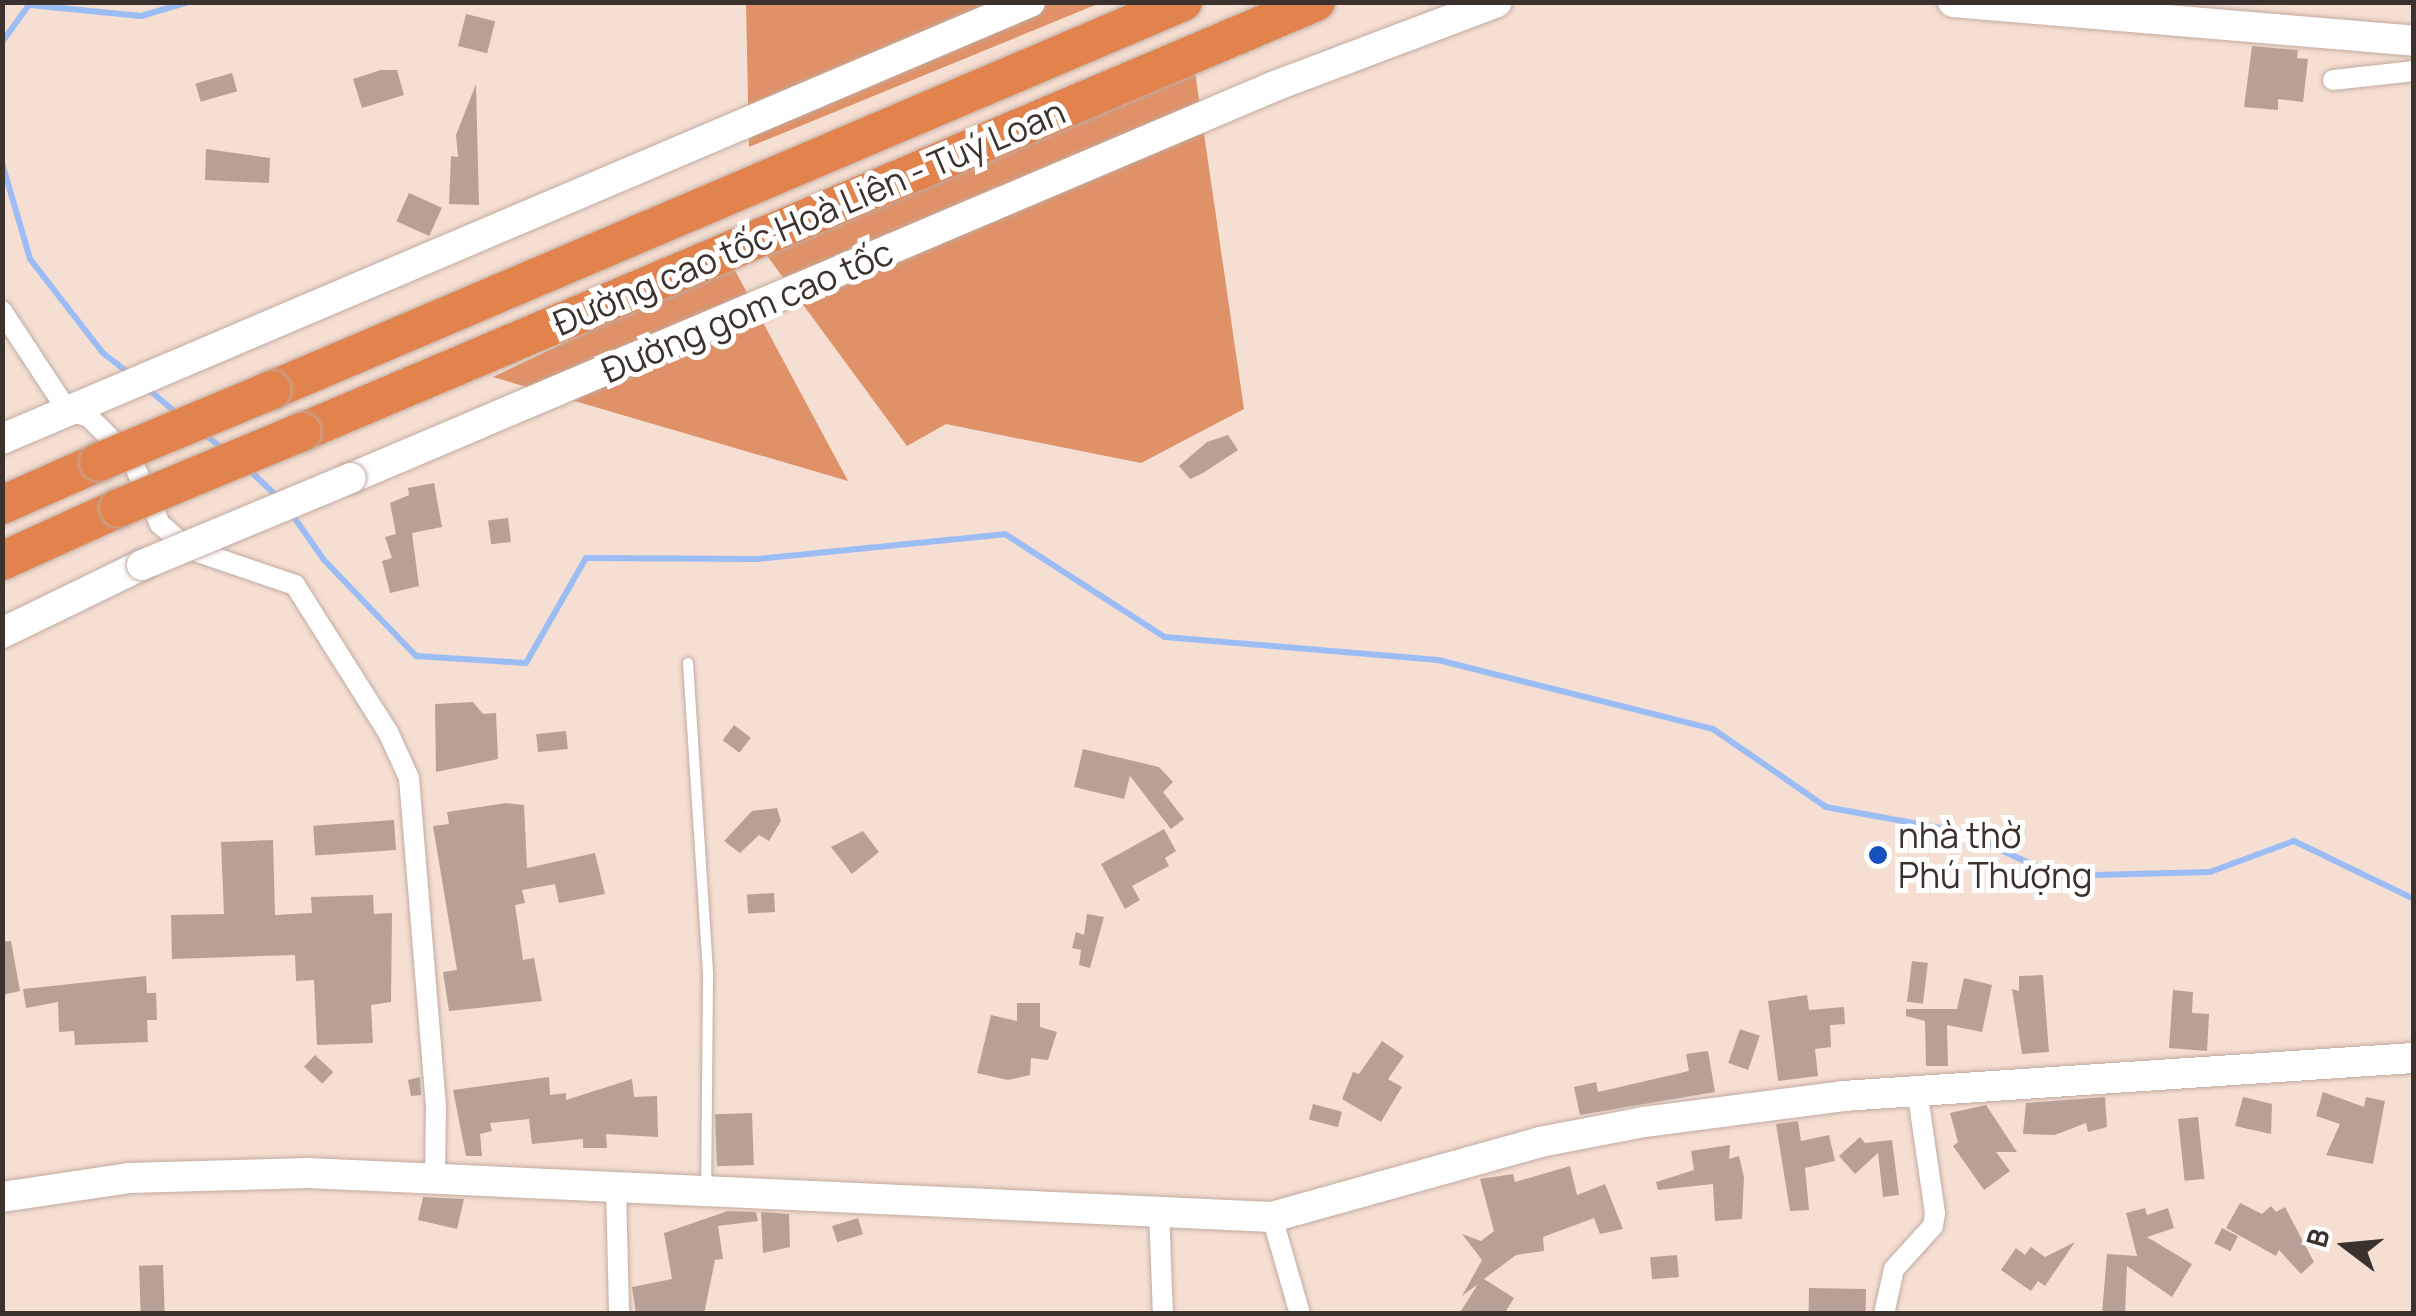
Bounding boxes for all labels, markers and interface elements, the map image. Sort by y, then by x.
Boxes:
street label: Đường cao tốc Hoà Liên - Tuý Loan [547,90,1071,344]
street label: Đường gom cao tốc [595,231,899,391]
place label: nhà thờ Phú Thượng [1898,814,2092,896]
marker: nhà thờ Phú Thượng [1867,844,1889,866]
north arrow [2296,1196,2396,1296]
text: B [2296,1224,2338,1251]

